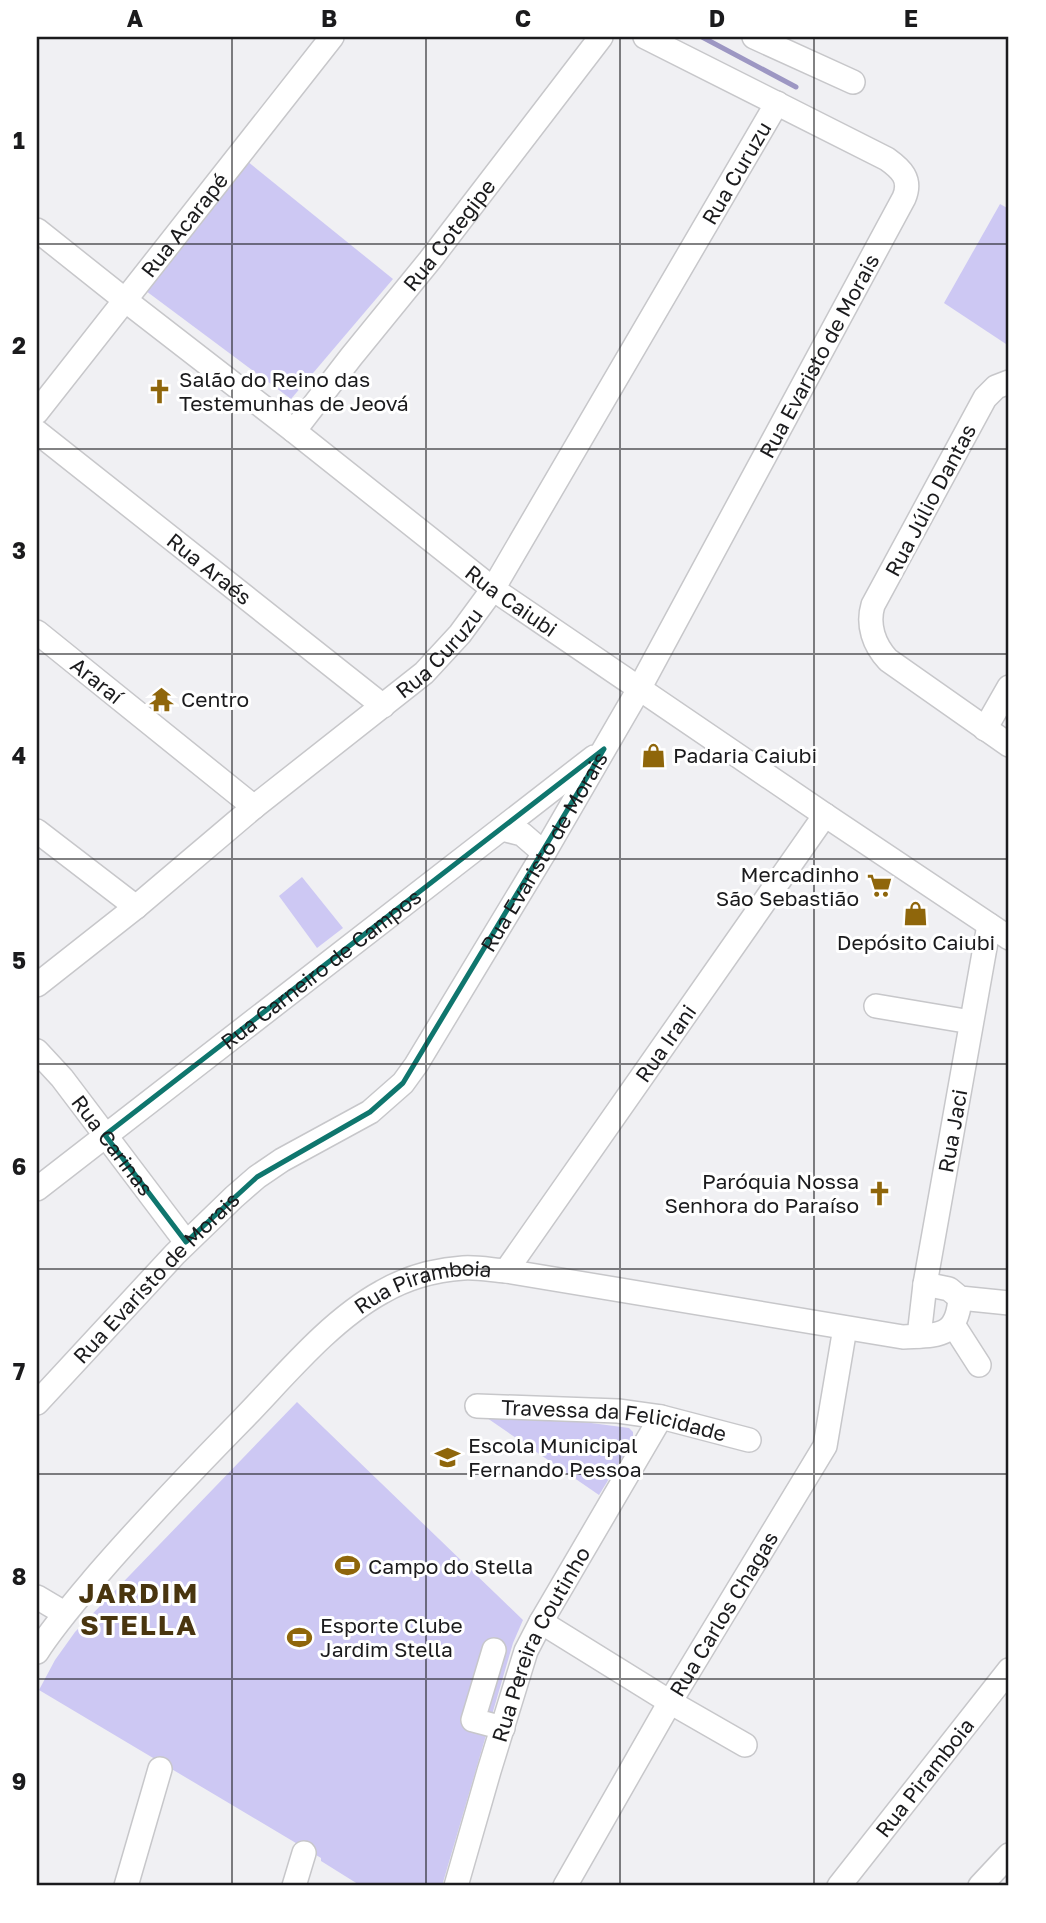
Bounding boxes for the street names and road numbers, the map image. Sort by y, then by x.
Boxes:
street label: Rua Curuzu [696,117,776,229]
street label: Rua Acarapé [135,167,233,282]
street label: Rua Cotegipe [397,174,501,296]
street label: Rua Evaristo de Morais [753,249,884,462]
street label: Rua Júlio Dantas [879,419,981,581]
street label: Rua Araés [162,527,257,610]
street label: Rua Caiubi [460,559,562,642]
street label: Rua Curuzu [390,603,488,703]
street label: Araraí [66,652,129,710]
street label: Rua Evaristo de Morais [474,747,613,956]
street label: Rua Carneiro de Campos [215,883,426,1055]
street label: Rua Irani [629,999,701,1087]
street label: Rua Jaci [932,1087,973,1175]
street label: Rua Carinas [66,1090,159,1201]
street label: Rua Evaristo de Morais [67,1186,244,1369]
street label: Rua Piramboia [349,1255,493,1319]
street label: Travessa da Felicidade [501,1394,729,1447]
street label: Rua Carlos Chagas [663,1526,783,1701]
street label: Rua Pereira Coutinho [486,1542,595,1745]
street label: Rua Piramboia [869,1713,979,1842]

